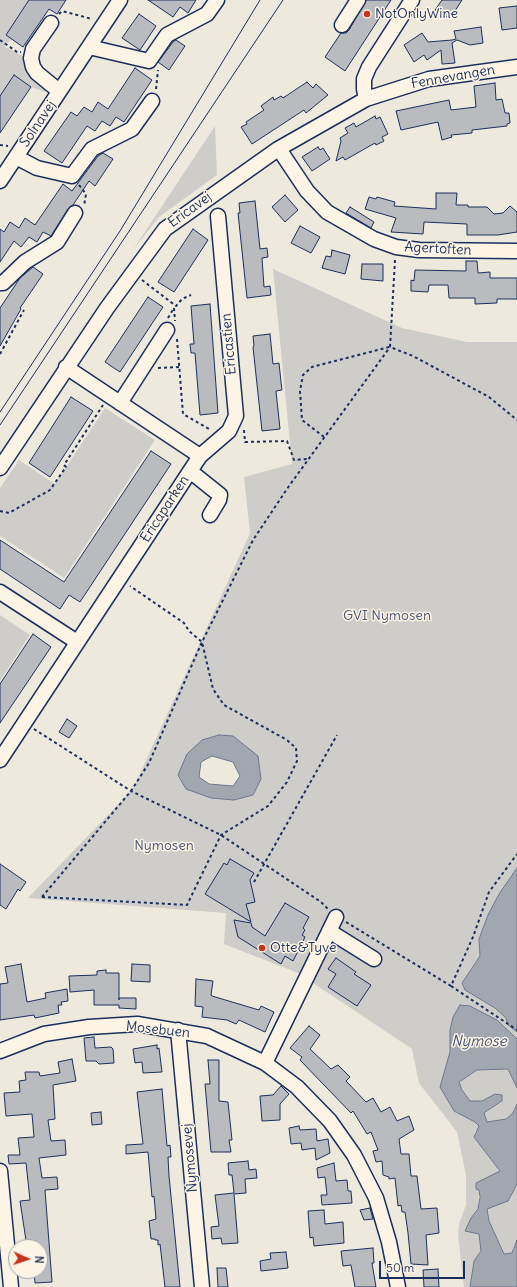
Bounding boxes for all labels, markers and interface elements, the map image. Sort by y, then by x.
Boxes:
place label: NotOnlyWine [375,6,458,22]
marker: NotOnlyWine [362,9,372,19]
street label: Fennevangen [410,61,496,93]
street label: Solnavej [16,98,60,150]
street label: Ericavej [165,189,215,231]
street label: Agertoften [404,239,472,259]
street label: Ericastien [218,312,240,376]
street label: Ericaparken [137,472,193,546]
park label: GVI Nymosen [343,608,431,624]
park label: Nymosen [134,838,194,854]
place label: Otte&Tyve [270,940,337,956]
marker: Otte&Tyve [257,943,267,953]
street label: Mosebuen [125,1018,191,1042]
water label: Nymose [451,1033,507,1051]
street label: Nymosevej [179,1123,201,1193]
north arrow [8,1239,48,1279]
scale bar [381,1253,467,1279]
text: N [32,1255,46,1264]
text: 50 m [386,1260,414,1275]

